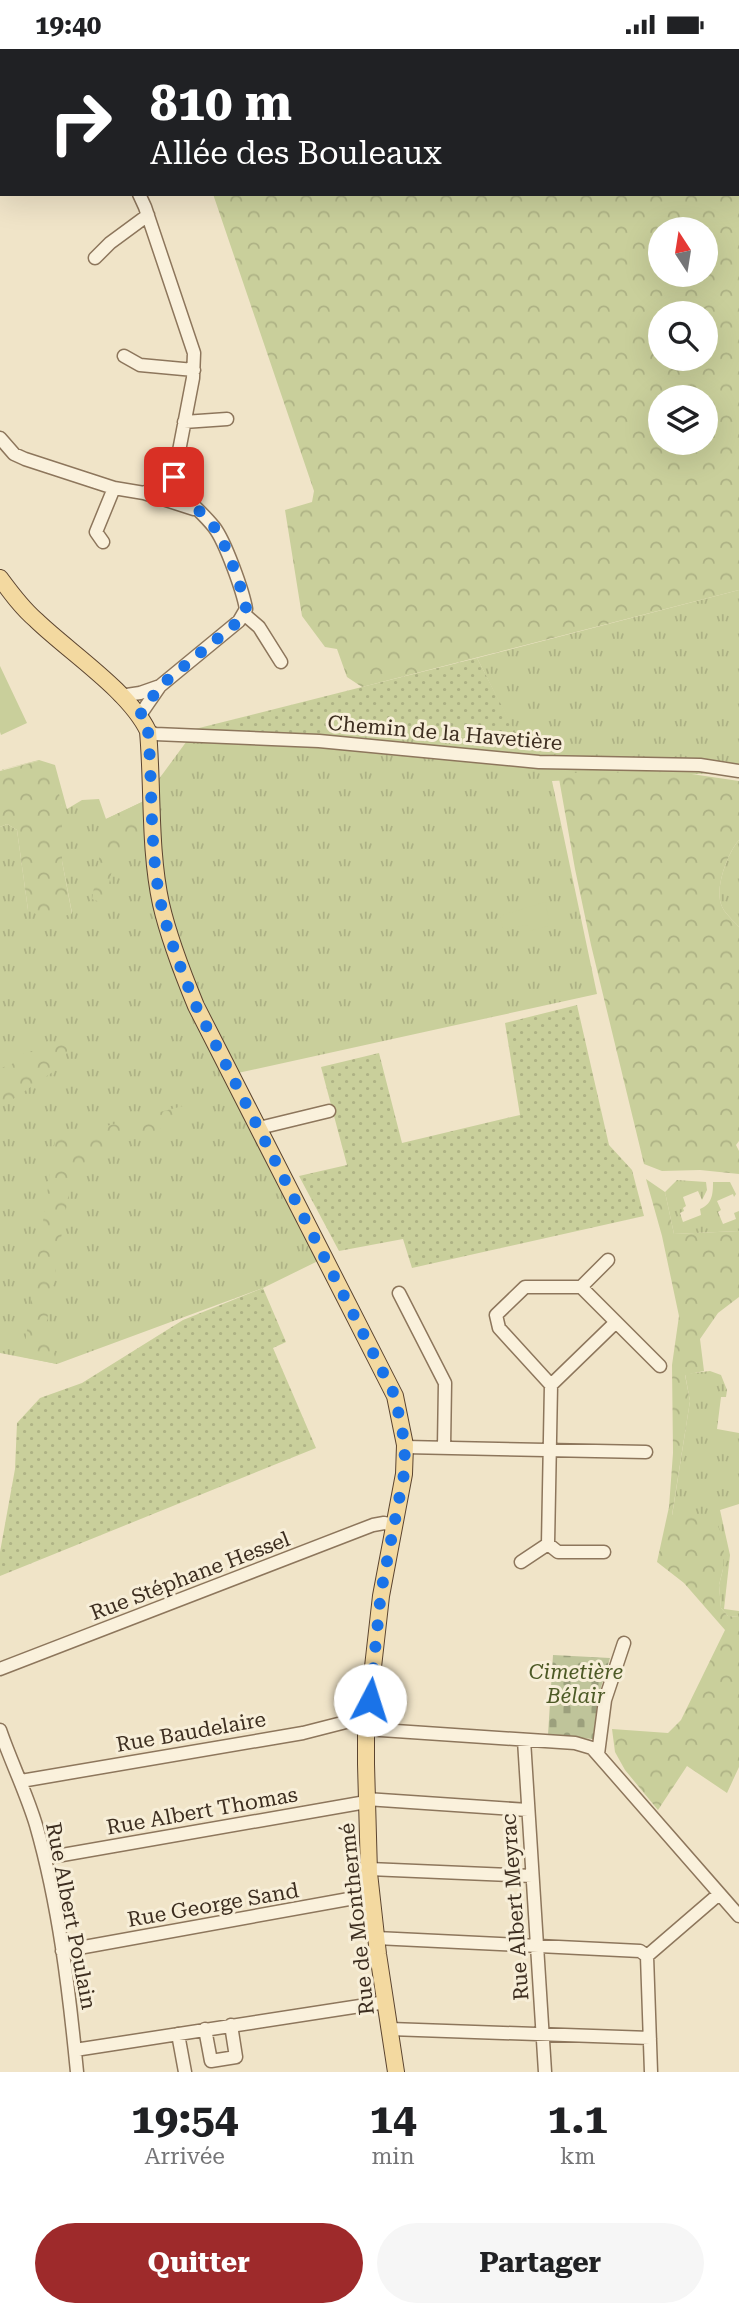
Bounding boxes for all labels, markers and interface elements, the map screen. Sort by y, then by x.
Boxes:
text: 19:40 [35,10,101,40]
text: 810 m [150,75,292,132]
icon: right [35,77,126,168]
text: Allée des Bouleaux [150,134,442,172]
north arrow [648,217,718,287]
map controls [648,217,718,455]
button: search [648,301,718,371]
button: layers [648,385,718,455]
pin [144,447,204,507]
icon: arrive [155,458,193,496]
street label: Chemin de la Havetière [327,711,563,755]
street label: Rue Stéphane Hessel [87,1527,294,1625]
park label: Cimetière Bélair [529,1660,623,1708]
position arrow [333,1663,407,1737]
street label: Rue Baudelaire [114,1707,268,1757]
street label: Rue Albert Thomas [104,1782,300,1840]
street label: Rue Albert Meyrac [496,1812,534,2001]
street label: Rue Albert Poulain [41,1820,101,2012]
street label: Rue de Monthermé [335,1822,379,2016]
street label: Rue George Sand [125,1878,301,1932]
text: 19:54 [131,2094,238,2143]
text: 14 [369,2094,417,2143]
text: 1.1 [548,2094,608,2143]
text: Arrivée [144,2143,225,2170]
text: min [371,2143,415,2170]
text: km [560,2143,596,2170]
button: Quitter [35,2223,363,2303]
button: Partager [377,2223,704,2303]

